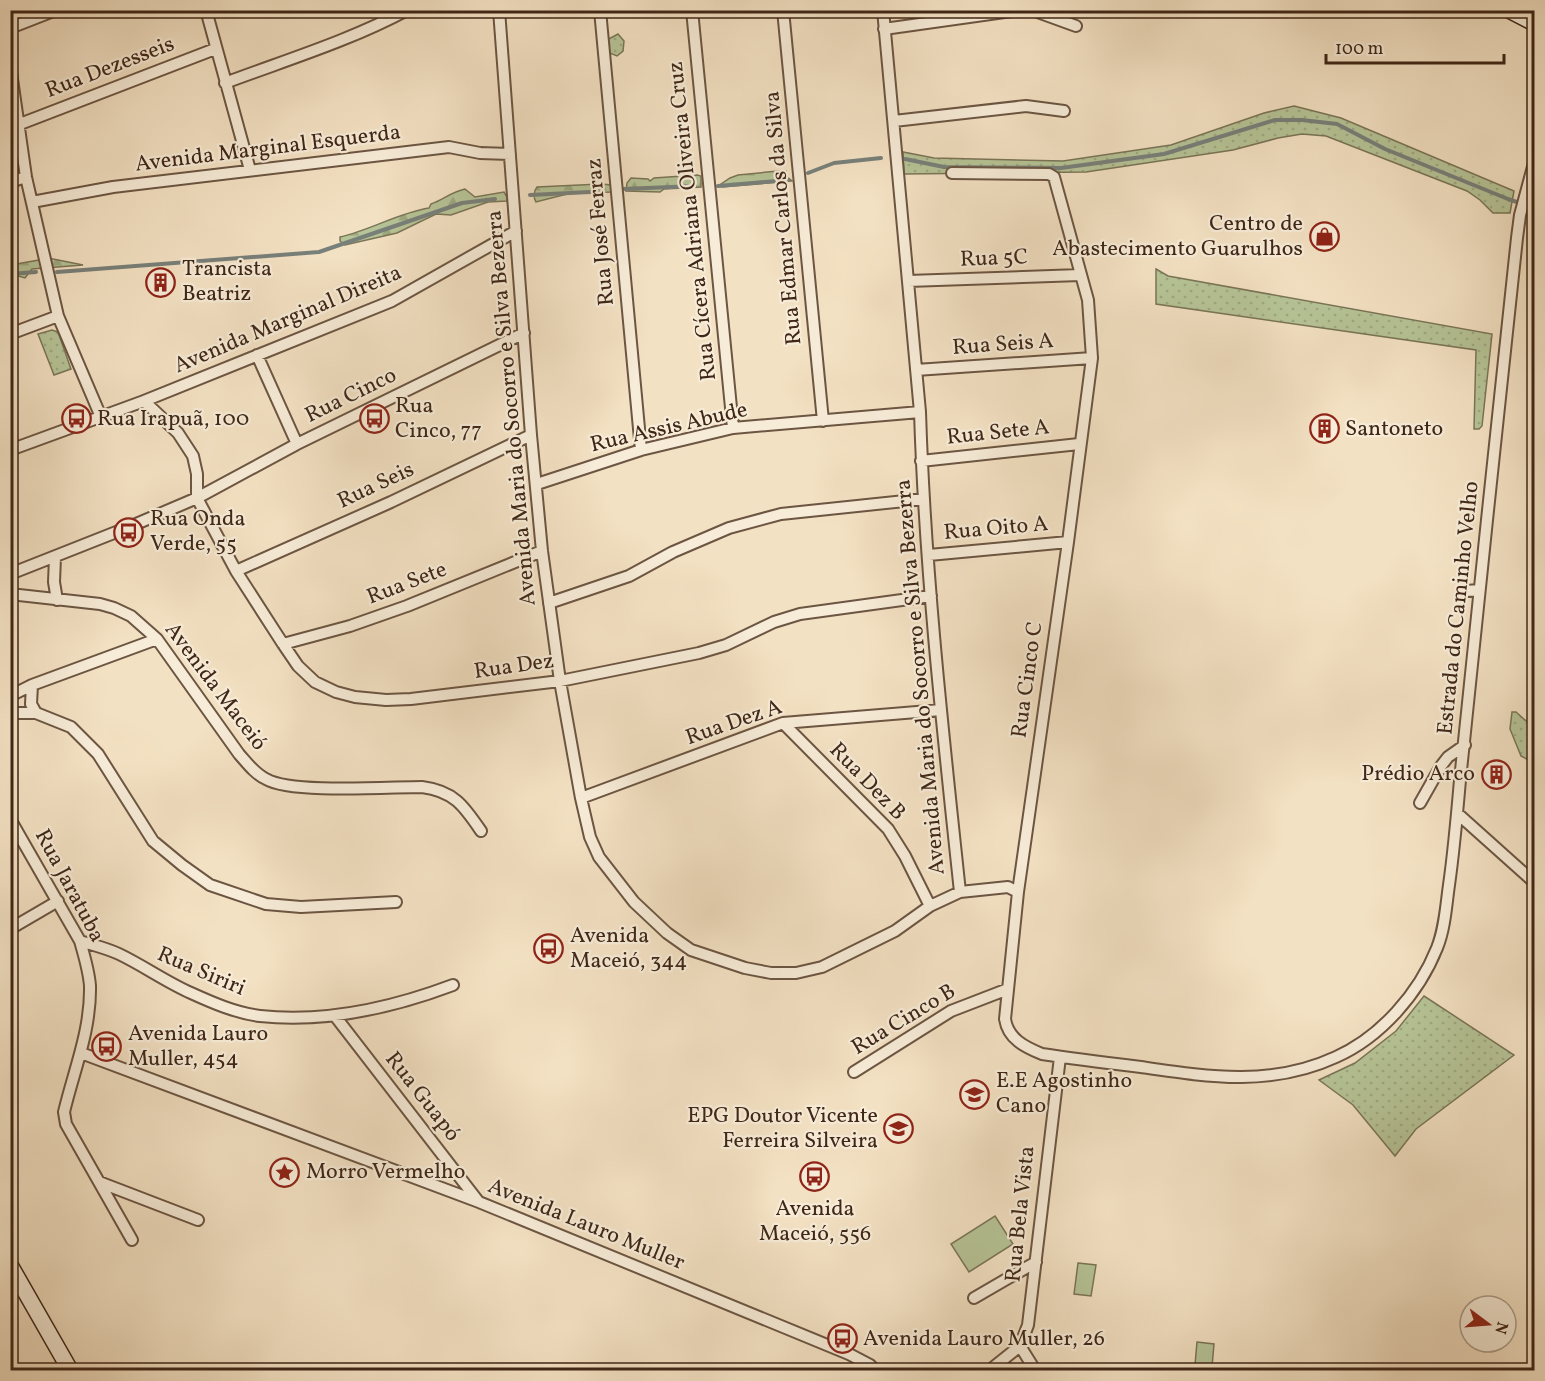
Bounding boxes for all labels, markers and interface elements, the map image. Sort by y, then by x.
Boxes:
scale bar [1326,27,1504,65]
street label: Rua Dezesseis [41,29,179,107]
text: 100 m [1335,37,1384,62]
street label: Rua Cícera Adriana Oliveira Cruz [661,60,725,382]
street label: Rua Edmar Carlos da Silva [757,90,811,346]
street label: Avenida Marginal Esquerda [134,117,403,181]
street label: Rua José Ferraz [579,157,623,307]
street label: Avenida Maria do Socorro e Silva Bezerra [479,209,545,607]
place label: Centro de Abastecimento Guarulhos [1052,209,1303,265]
shop icon: Centro de Abastecimento Guarulhos [1308,221,1340,253]
street label: Rua 5C [960,242,1028,276]
place label: Trancista Beatriz [182,254,272,310]
street label: Avenida Marginal Direita [169,258,407,382]
building icon: Trancista Beatriz [145,266,177,298]
street label: Rua Seis A [951,326,1055,364]
street label: Rua Cinco [300,360,402,432]
place label: Rua Cinco, 77 [395,391,482,447]
street label: Rua Assis Abude [587,395,751,461]
bus stop icon: Rua Irapuã, 100 [60,403,92,435]
bus stop icon: Rua Cinco, 77 [358,403,390,435]
place label: Rua Irapuã, 100 [97,404,249,435]
street label: Rua Sete A [945,412,1051,454]
building icon: Santoneto [1308,413,1340,445]
place label: Santoneto [1345,414,1443,445]
street label: Rua Seis [333,455,419,517]
street label: Avenida Maria do Socorro e Silva Bezerra [888,478,954,876]
street label: Estrada do Caminho Velho [1430,480,1488,736]
place label: Rua Onda Verde, 55 [150,504,245,560]
street label: Rua Oito A [943,509,1049,549]
bus stop icon: Rua Onda Verde, 55 [113,516,145,548]
street label: Rua Sete [363,555,451,613]
street label: Avenida Maceió [156,616,274,758]
street label: Rua Cinco C [1004,620,1052,740]
street label: Rua Dez [472,646,556,688]
street label: Rua Dez A [682,692,786,754]
street label: Rua Dez B [822,736,912,828]
building icon: Prédio Arco [1480,758,1512,790]
place label: Prédio Arco [1361,759,1475,790]
street label: Rua Jaratuba [26,824,112,948]
place label: Avenida Maceió, 344 [570,921,687,977]
bus stop icon: Avenida Maceió, 344 [533,933,565,965]
street label: Rua Siriri [152,940,250,1004]
street label: Rua Cinco B [846,977,962,1063]
place label: Avenida Lauro Muller, 454 [128,1019,268,1075]
bus stop icon: Avenida Lauro Muller, 454 [91,1031,123,1063]
street label: Rua Guapó [377,1045,467,1149]
place label: E.E Agostinho Cano [996,1066,1132,1122]
school or university icon: E.E Agostinho Cano [959,1078,991,1110]
place label: EPG Doutor Vicente Ferreira Silveira [687,1101,878,1157]
school or university icon: EPG Doutor Vicente Ferreira Silveira [883,1113,915,1145]
street label: Rua Bela Vista [998,1144,1044,1284]
place icon: Morro Vermelho [269,1156,301,1188]
place label: Morro Vermelho [306,1157,466,1188]
bus stop icon: Avenida Maceió, 556 [799,1161,831,1193]
street label: Avenida Lauro Muller [483,1171,689,1279]
place label: Avenida Maceió, 556 [759,1194,871,1250]
north arrow [1458,1294,1518,1354]
text: N [1488,1319,1513,1337]
bus stop icon: Avenida Lauro Muller, 26 [826,1323,858,1355]
place label: Avenida Lauro Muller, 26 [863,1324,1105,1355]

